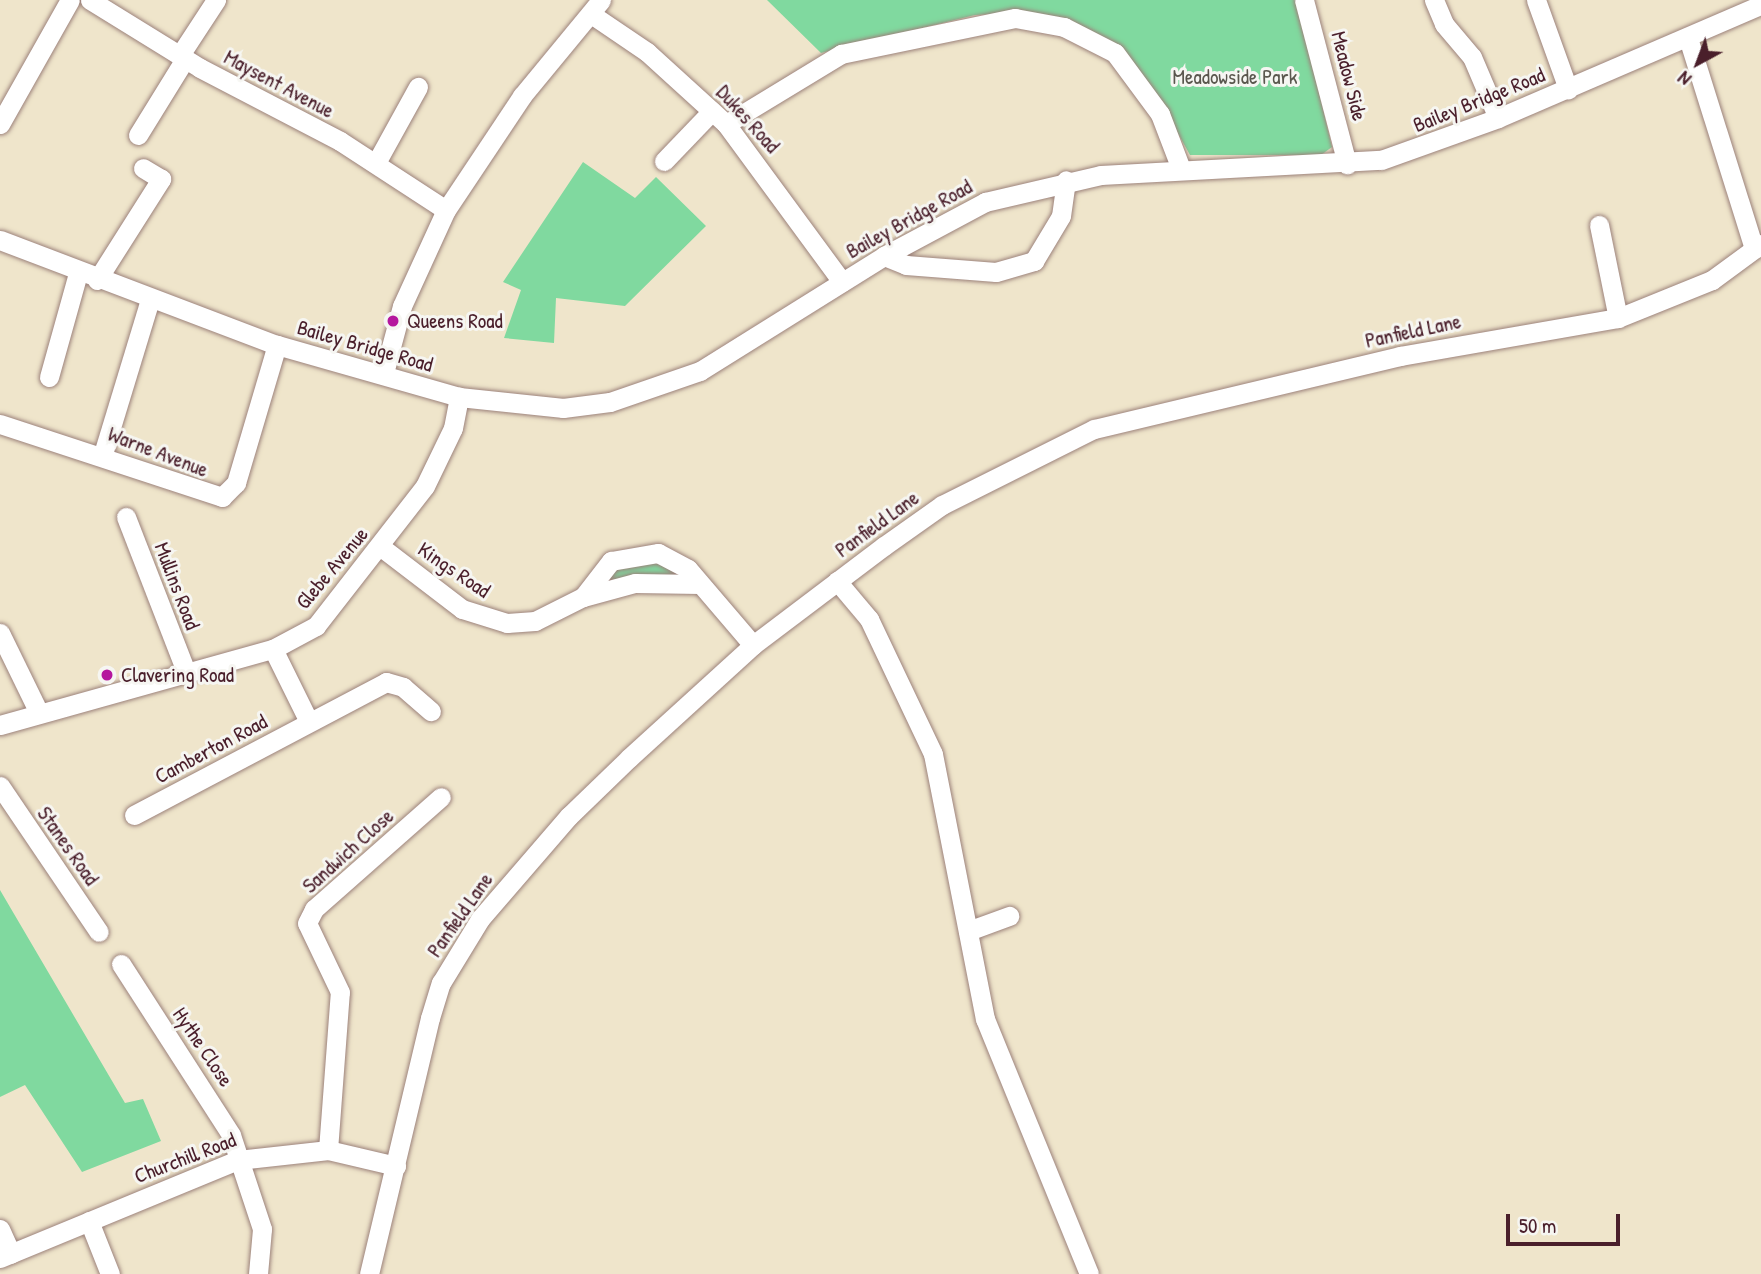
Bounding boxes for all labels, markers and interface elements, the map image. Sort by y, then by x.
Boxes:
north arrow [1663,28,1733,98]
street label: Meadow Side [1326,29,1372,123]
street label: Maysent Avenue [220,45,338,123]
street label: Bailey Bridge Road [1409,62,1549,138]
park label: Meadowside Park [1173,64,1297,90]
text: N [1672,66,1697,92]
street label: Dukes Road [711,80,785,158]
street label: Bailey Bridge Road [842,174,976,264]
place label: Queens Road [407,308,503,334]
street label: Panfield Lane [1363,309,1463,353]
marker: Queens Road [385,313,401,329]
street label: Bailey Bridge Road [294,315,436,377]
street label: Warne Avenue [104,421,212,483]
street label: Panfield Lane [830,485,924,563]
street label: Glebe Avenue [290,522,374,614]
street label: Kings Road [413,537,495,603]
street label: Mullins Road [149,539,205,633]
place label: Clavering Road [121,662,234,688]
marker: Clavering Road [99,667,115,683]
street label: Camberton Road [151,709,271,789]
street label: Stanes Road [32,802,104,890]
street label: Sandwich Close [297,804,399,898]
street label: Panfield Lane [422,868,498,962]
street label: Hythe Close [167,1003,239,1091]
street label: Churchill Road [131,1127,239,1189]
scale bar [1509,1200,1623,1244]
text: 50 m [1519,1211,1556,1240]

